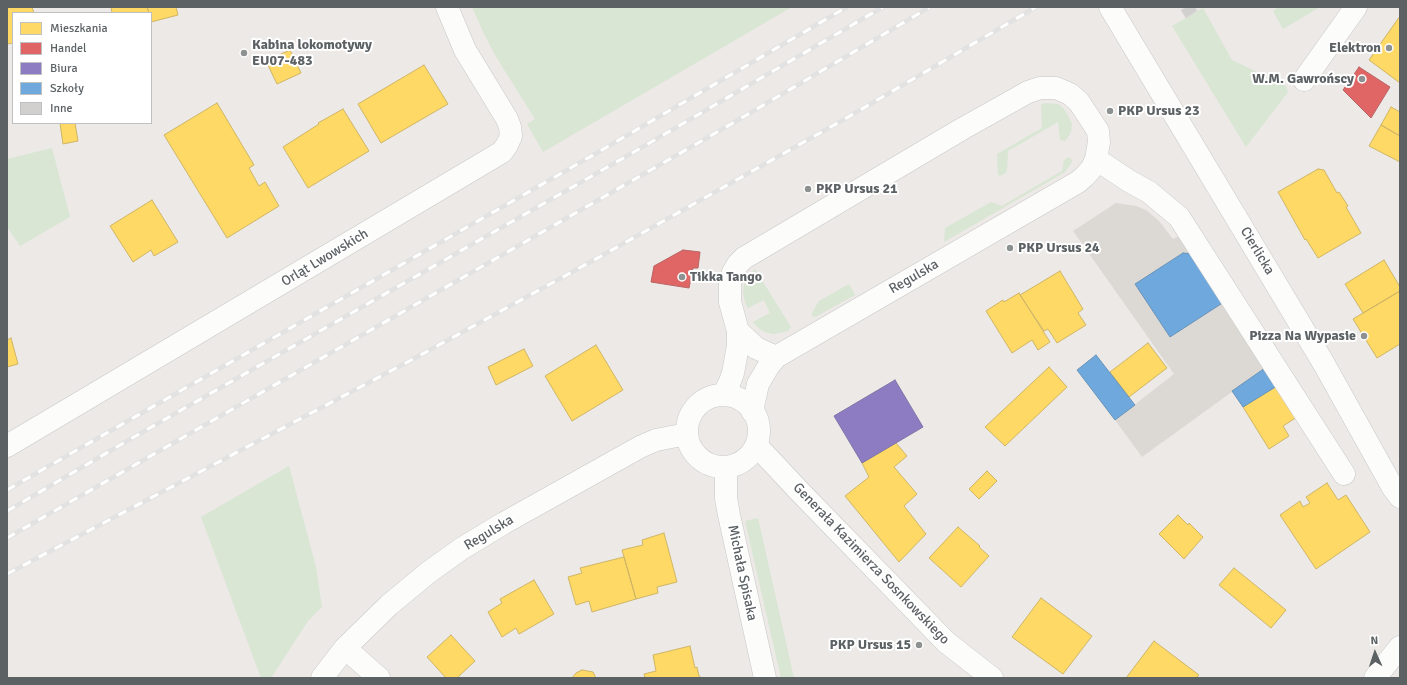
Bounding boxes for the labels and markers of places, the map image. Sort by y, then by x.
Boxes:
place label: Kabina lokomotywy EU07-483 [252,37,372,70]
place label: Elektron [1329,40,1381,56]
marker: Elektron [1384,43,1394,53]
marker: Kabina lokomotywy EU07-483 [239,48,249,58]
place label: W.M. Gawrońscy [1252,71,1354,87]
marker: W.M. Gawrońscy [1357,74,1367,84]
place label: PKP Ursus 23 [1118,103,1200,119]
marker: PKP Ursus 23 [1105,106,1115,116]
place label: PKP Ursus 21 [816,181,898,197]
marker: PKP Ursus 21 [803,184,813,194]
place label: PKP Ursus 24 [1018,240,1100,256]
marker: PKP Ursus 24 [1005,243,1015,253]
place label: Tikka Tango [690,269,762,285]
marker: Tikka Tango [677,272,687,282]
place label: Pizza Na Wypasie [1249,328,1356,344]
marker: Pizza Na Wypasie [1359,331,1369,341]
place label: PKP Ursus 15 [829,637,911,653]
marker: PKP Ursus 15 [914,640,924,650]

